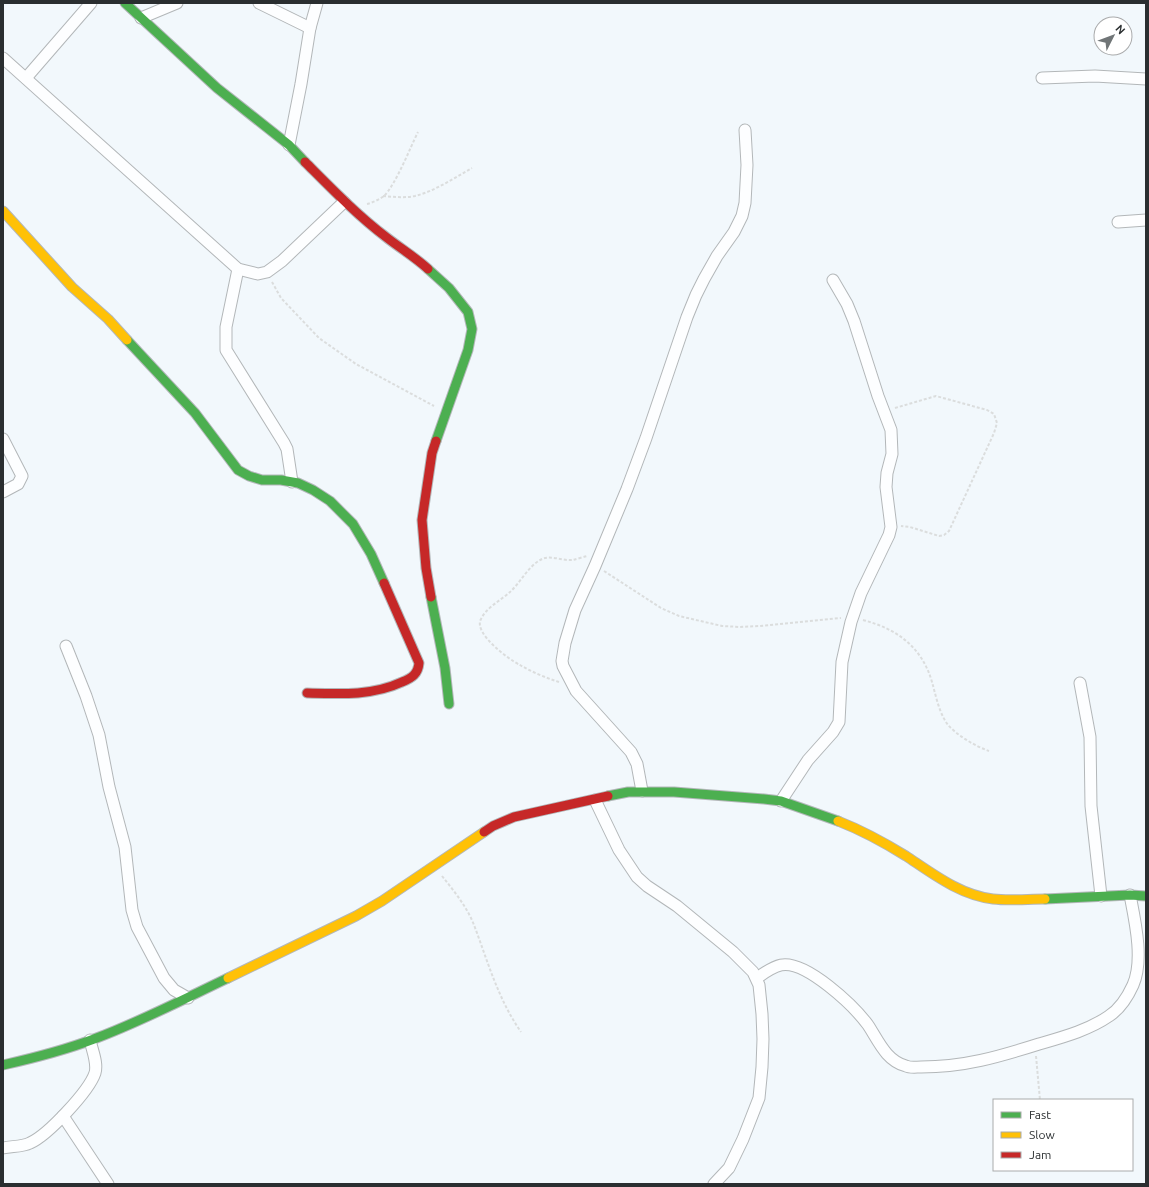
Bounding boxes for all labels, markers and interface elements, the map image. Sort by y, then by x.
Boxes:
north arrow [1093,16,1133,56]
text: N [1113,22,1128,36]
legend [993,1099,1133,1171]
text: Fast [1029,1108,1051,1121]
text: Slow [1029,1128,1055,1141]
text: Jam [1029,1148,1051,1161]

